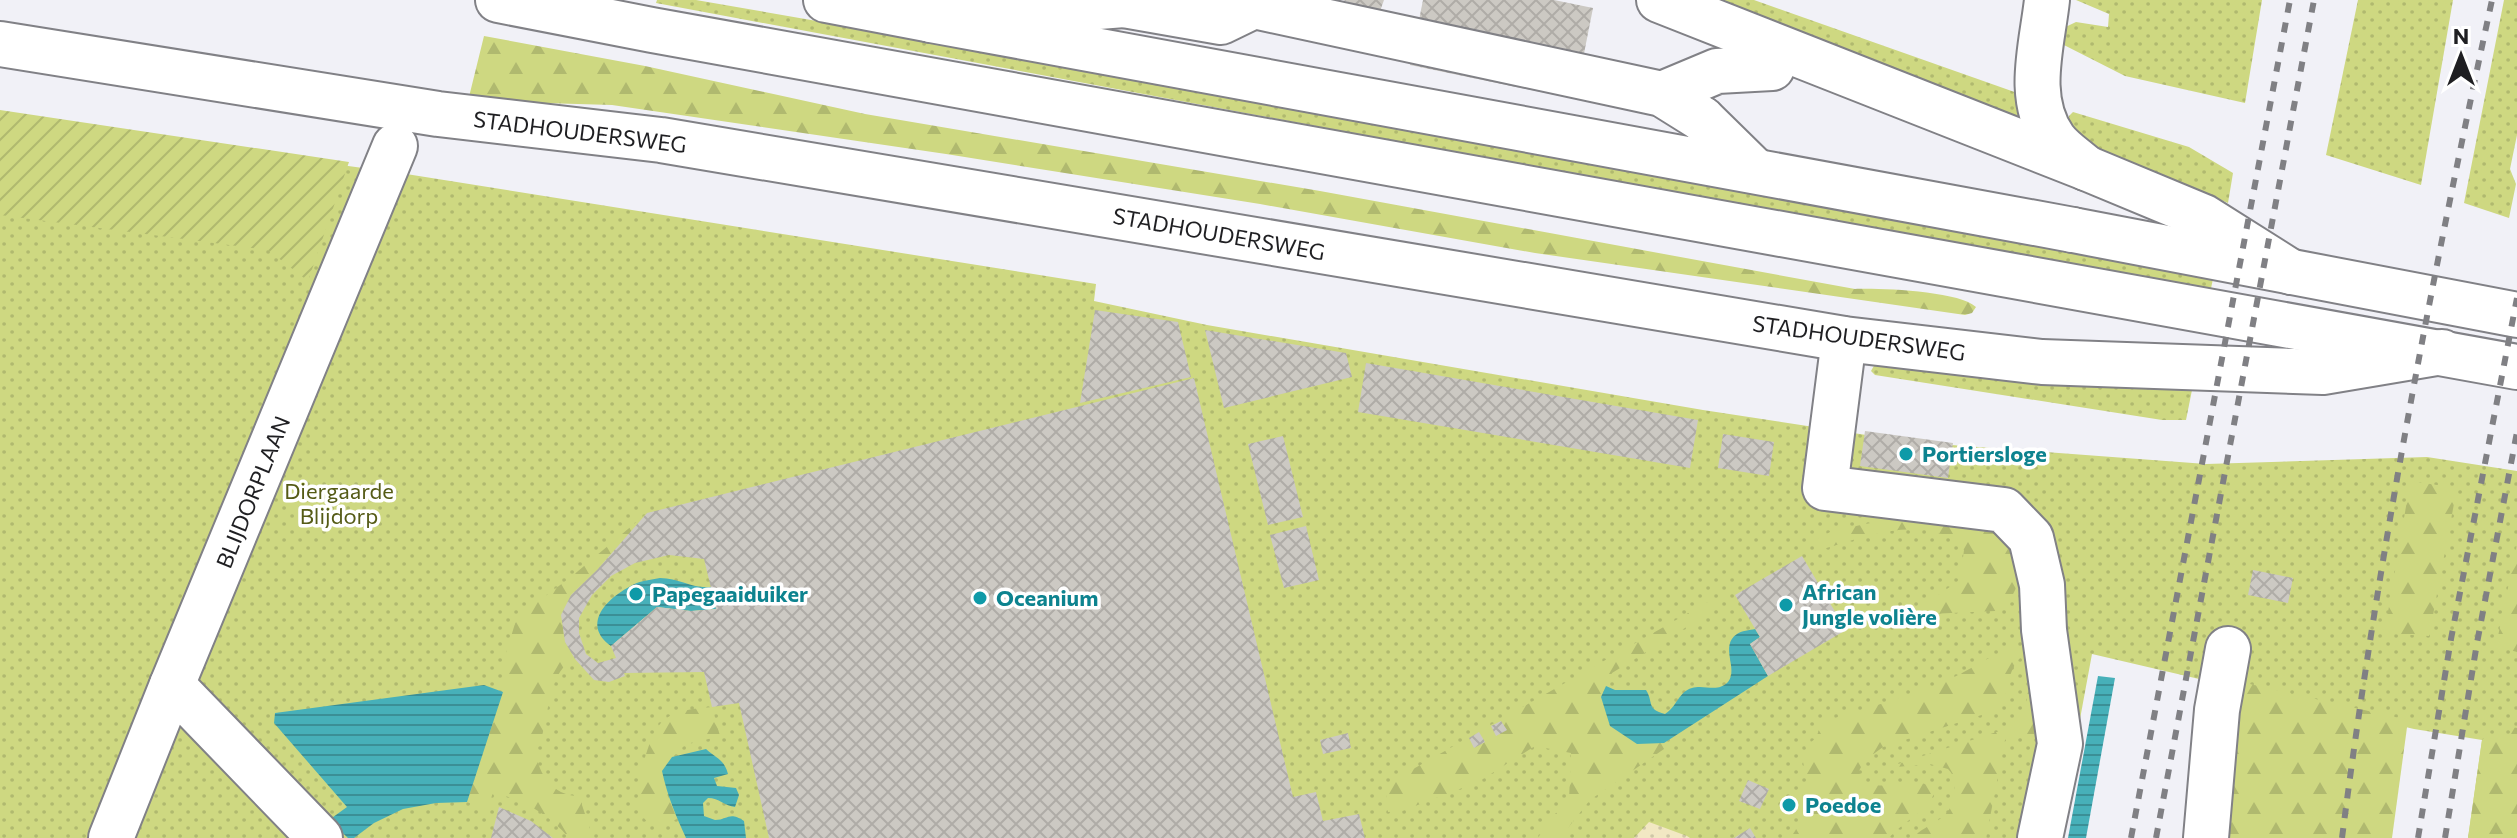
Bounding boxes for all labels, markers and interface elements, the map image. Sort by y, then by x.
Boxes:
north arrow [2421,16,2501,96]
text: N [2453,22,2469,49]
street label: STADHOUDERSWEG [472,105,688,158]
street label: STADHOUDERSWEG [1111,202,1327,265]
street label: STADHOUDERSWEG [1751,309,1967,366]
street label: BLIJDORPLAAN [210,412,295,572]
place label: Portiersloge [1922,440,2047,467]
marker: Portiersloge [1897,445,1915,463]
park label: Diergaarde Blijdorp [284,477,394,529]
place label: African Jungle volière [1802,578,1937,630]
place label: Papegaaiduiker [652,580,808,607]
place label: Oceanium [996,584,1098,611]
marker: Papegaaiduiker [627,585,645,603]
marker: Oceanium [971,589,989,607]
marker: African Jungle volière [1777,596,1795,614]
place label: Poedoe [1805,791,1881,818]
marker: Poedoe [1780,796,1798,814]

